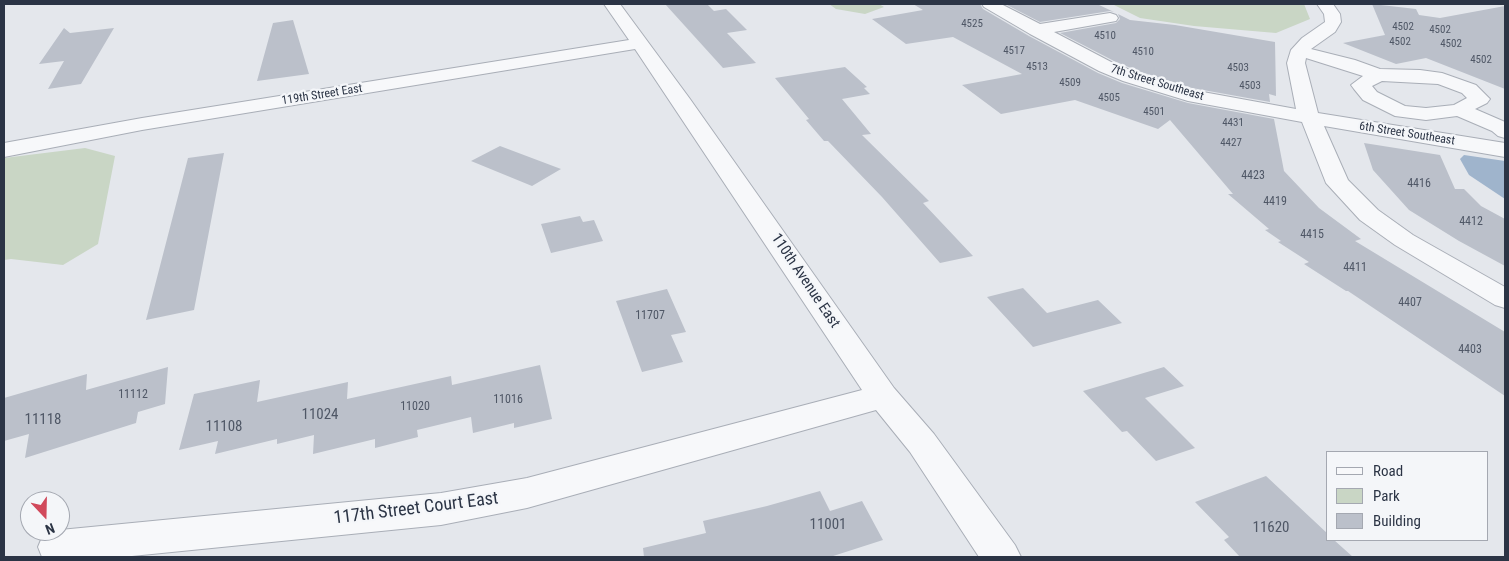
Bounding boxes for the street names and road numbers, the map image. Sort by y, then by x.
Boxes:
street label: 7th Street Southeast [1109,62,1205,104]
street label: 119th Street East [281,82,363,108]
street label: 6th Street Southeast [1358,119,1456,149]
street label: 110th Avenue East [767,230,843,332]
street label: 117th Street Court East [333,488,499,530]

